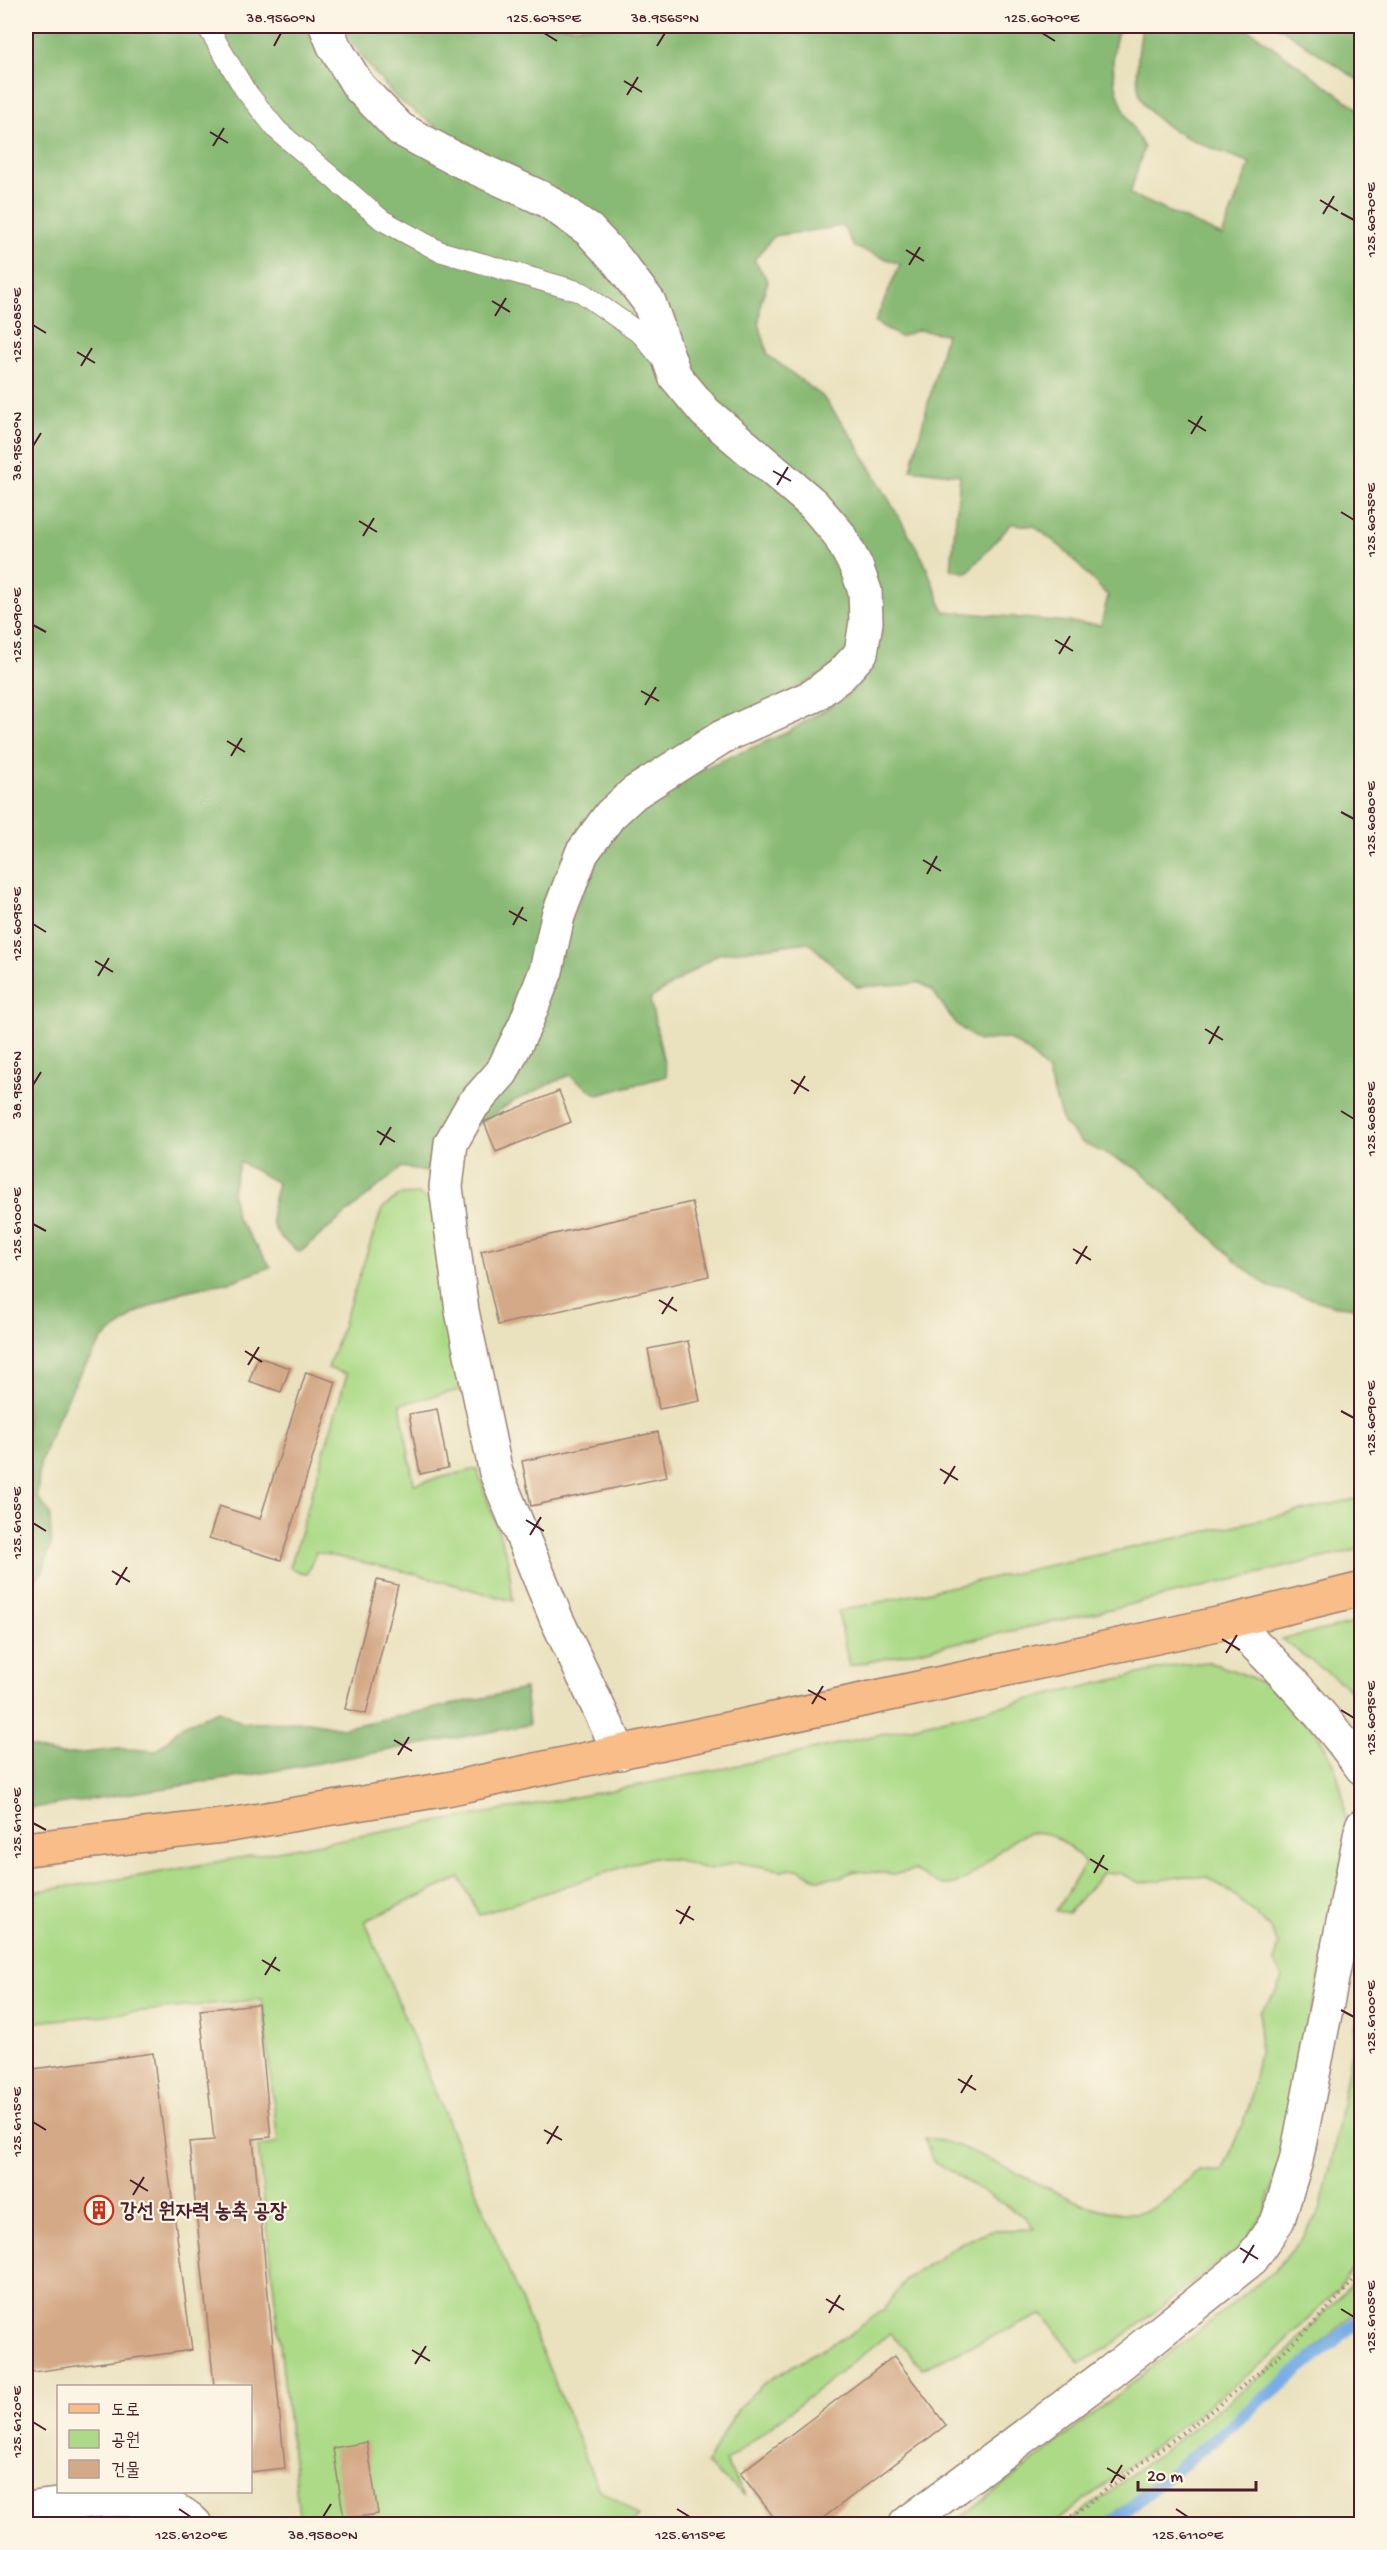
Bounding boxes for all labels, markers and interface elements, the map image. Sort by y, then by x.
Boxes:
text: 38.9560°N [246,10,316,28]
text: 125.6075°E [506,10,582,28]
text: 38.9565°N [630,10,699,28]
text: 125.6070°E [1004,10,1080,28]
text: 125.6070°E [1363,182,1381,258]
text: 125.6085°E [9,287,27,363]
text: 38.9560°N [9,411,27,481]
text: 125.6075°E [1363,482,1381,558]
text: 125.6090°E [9,587,27,663]
text: 125.6080°E [1363,781,1381,857]
text: 125.6095°E [9,887,27,962]
text: 38.9565°N [9,1051,27,1120]
text: 125.6085°E [1363,1081,1381,1157]
text: 125.6100°E [9,1187,27,1261]
text: 125.6090°E [1363,1380,1381,1456]
text: 125.6105°E [9,1486,27,1560]
text: 125.6095°E [1363,1681,1381,1756]
text: 125.6110°E [9,1787,27,1859]
text: 125.6100°E [1363,1980,1381,2054]
text: 125.6115°E [9,2086,27,2158]
building icon: 강선 원자력 농축 공장 [83,2194,115,2226]
place label: 강선 원자력 농축 공장 [120,2200,287,2226]
text: 125.6105°E [1363,2280,1381,2354]
legend [57,2385,252,2493]
text: 125.6120°E [9,2386,27,2459]
text: 도로 [111,2401,140,2422]
text: 공원 [111,2431,140,2452]
scale bar [1138,2454,1256,2492]
text: 건물 [111,2461,140,2482]
text: 20 m [1147,2467,1183,2488]
text: 125.6120°E [154,2527,227,2545]
text: 38.9580°N [287,2527,358,2545]
text: 125.6115°E [654,2527,726,2545]
text: 125.6110°E [1152,2527,1224,2545]

